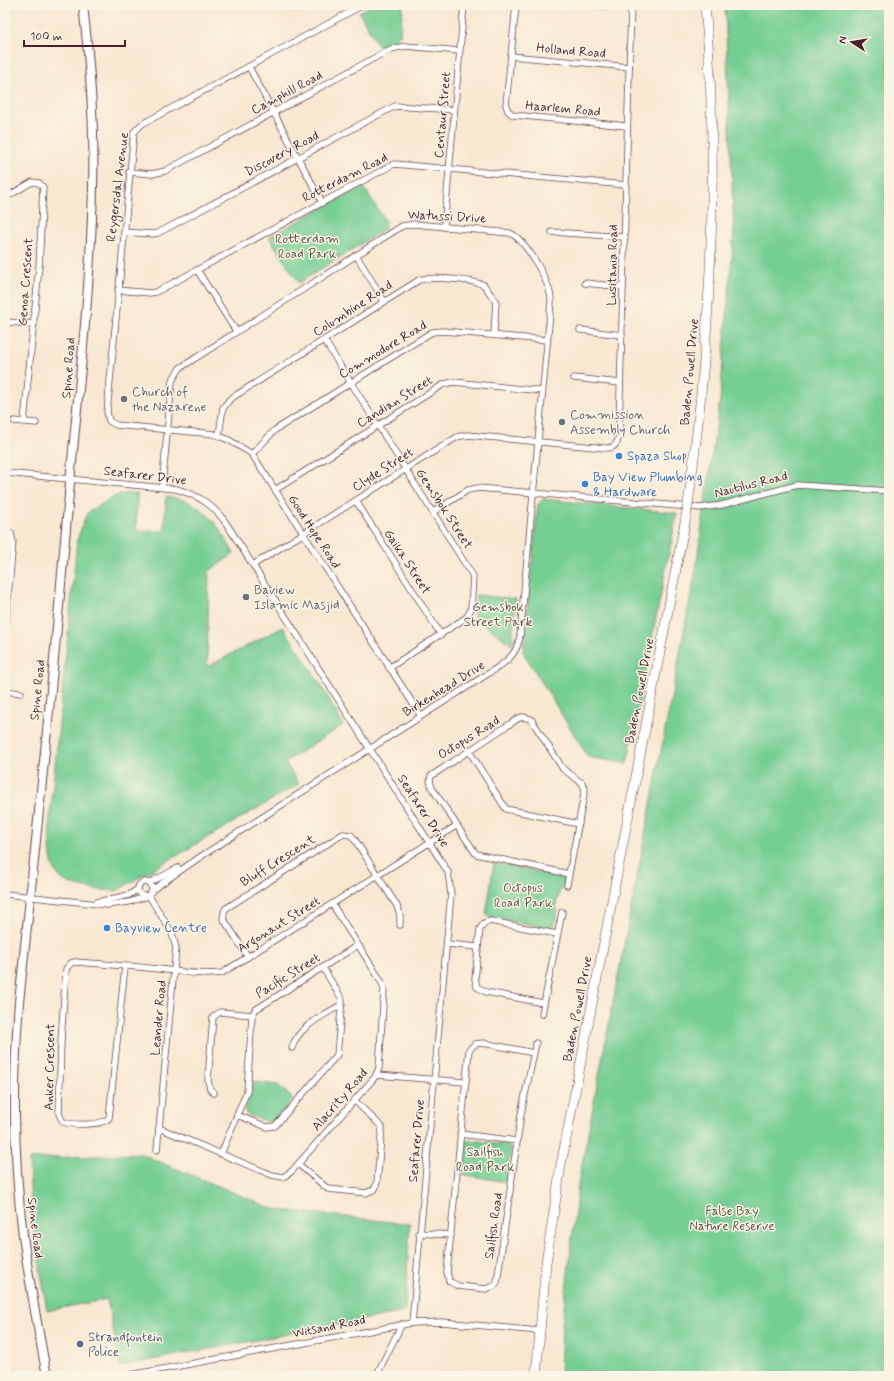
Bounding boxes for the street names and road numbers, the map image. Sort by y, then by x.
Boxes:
street label: Holland Road [536,40,606,63]
street label: Camphill Road [248,67,326,119]
street label: Centaur Street [431,71,455,159]
street label: Haarlem Road [525,97,601,121]
street label: Discovery Road [242,127,322,181]
street label: Reygersdal Avenue [103,131,134,243]
street label: Rotterdam Road [299,149,391,207]
street label: Watussi Drive [407,206,487,228]
street label: Lusitania Road [604,224,622,306]
street label: Genoa Crescent [14,237,38,327]
street label: Columbine Road [310,277,396,341]
street label: Commodore Road [336,317,430,383]
street label: Baden Powell Drive [677,318,703,426]
street label: Spine Road [58,337,80,399]
street label: Candian Street [354,372,436,432]
street label: Clyde Street [349,444,417,496]
street label: Seafarer Drive [103,462,188,490]
street label: Gemsbok Street [412,465,476,553]
street label: Nautilus Road [713,468,789,502]
street label: Good Hope Road [284,492,344,572]
street label: Gaika Street [380,526,434,598]
street label: Baden Powell Drive [621,637,659,745]
street label: Birkenhead Drive [400,657,488,721]
street label: Spine Road [26,659,50,721]
street label: Octopus Road [435,712,503,764]
street label: Seafarer Drive [393,771,453,851]
street label: Bluff Crescent [237,831,319,891]
street label: Argonaut Street [234,893,325,959]
street label: Pacific Street [252,949,324,1003]
street label: Baden Powell Drive [559,955,597,1063]
street label: Leander Road [147,979,171,1057]
street label: Anker Crescent [41,1023,59,1111]
street label: Alacrity Road [308,1065,372,1135]
street label: Seafarer Drive [405,1099,429,1183]
street label: Sailfish Road [481,1192,507,1260]
street label: Spine Road [23,1197,47,1259]
street label: Witsand Road [291,1312,367,1342]

